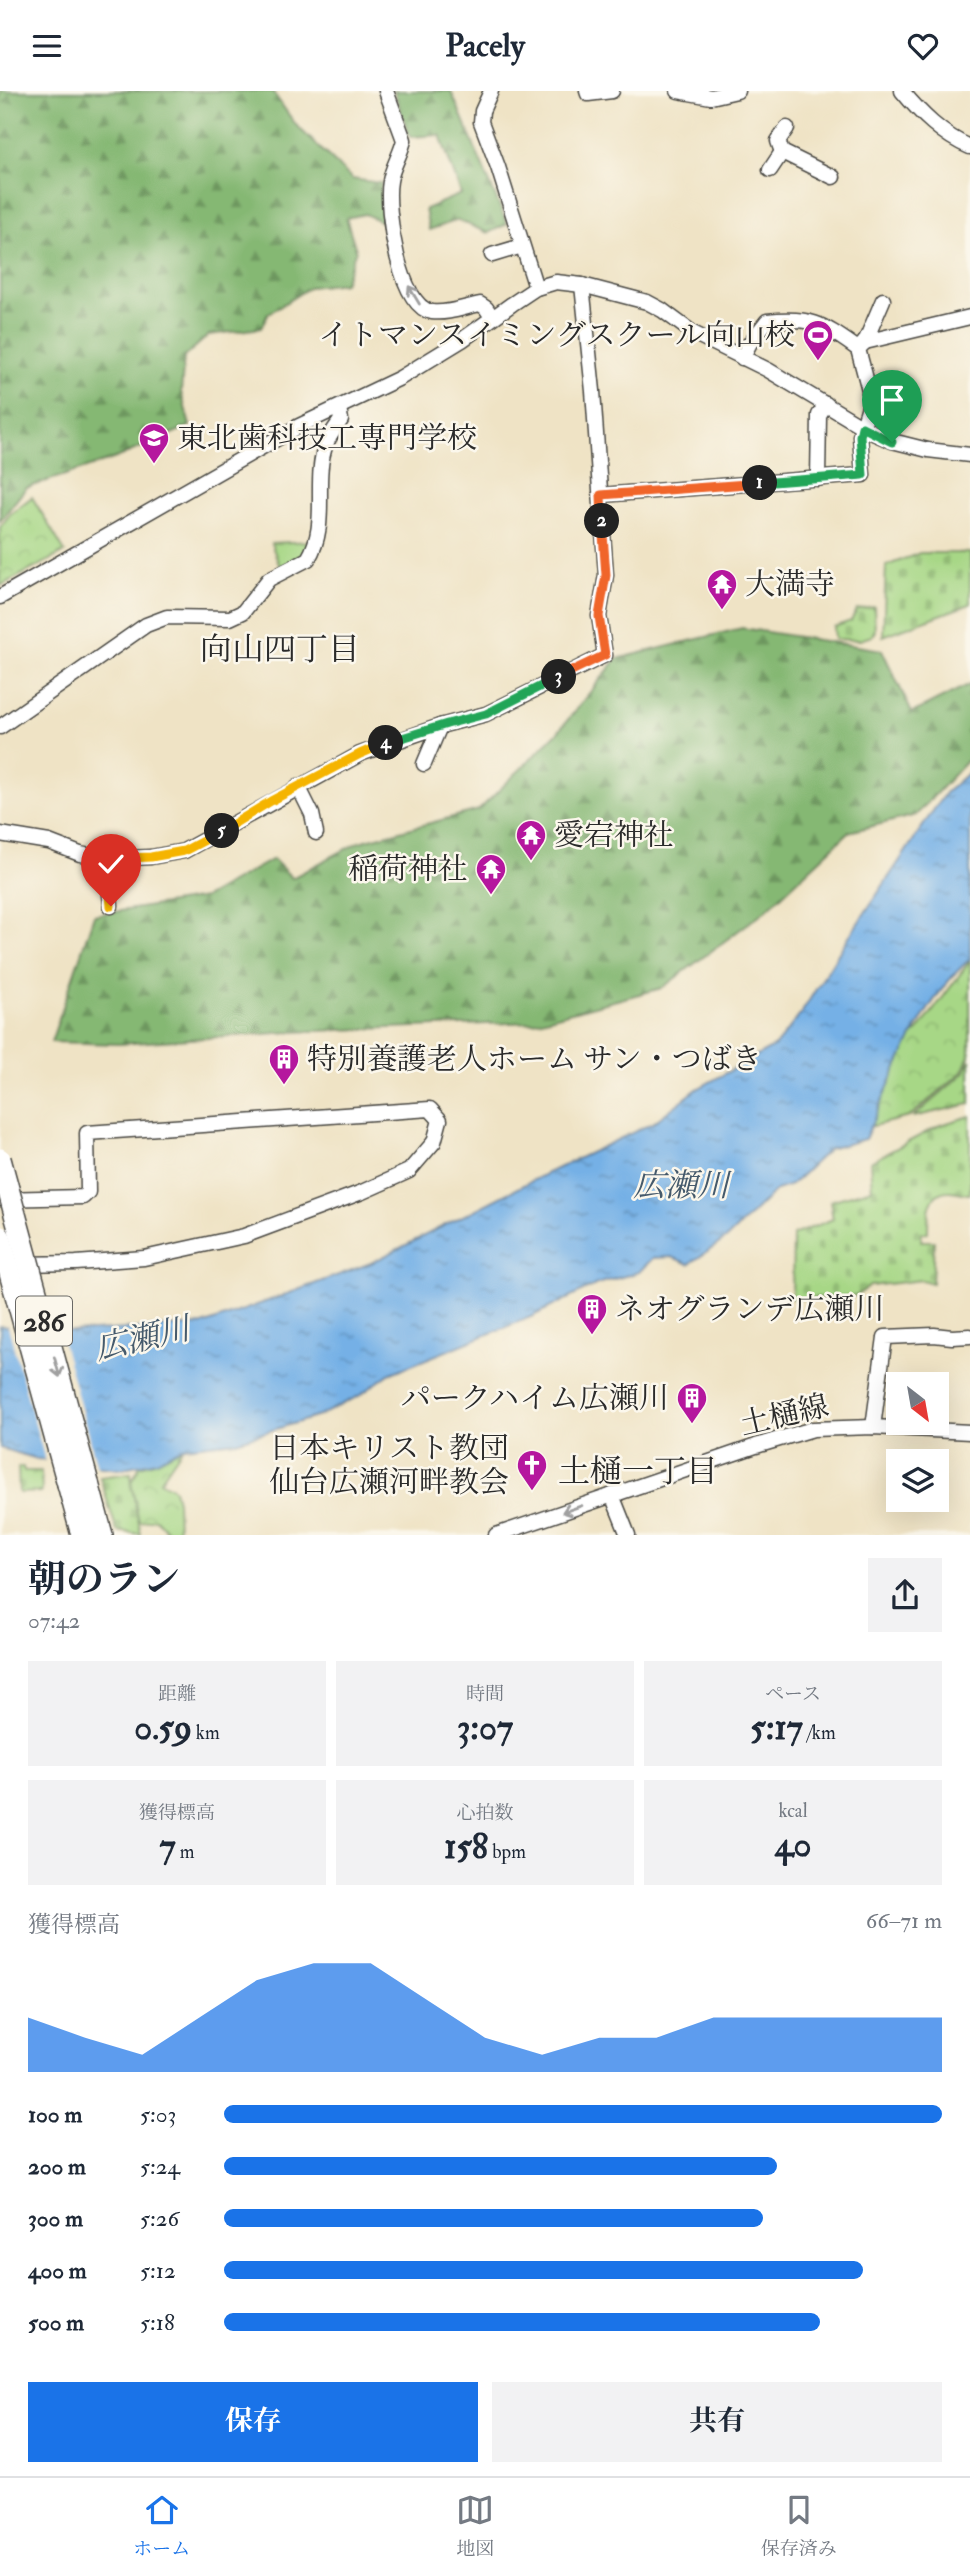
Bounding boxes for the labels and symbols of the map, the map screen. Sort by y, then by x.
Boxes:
one-way arrow [407,285,421,305]
place label: イトマンスイミングスクール向山校 [318,317,795,354]
sports icon: イトマンスイミングスクール向山校 [801,318,835,362]
pin [862,370,922,442]
place label: 東北歯科技工専門学校 [177,420,477,457]
school or university icon: 東北歯科技工専門学校 [137,421,171,465]
pin: 1 [742,465,778,501]
pin: 2 [584,503,620,539]
place label: 大満寺 [745,566,835,603]
temple icon: 大満寺 [705,567,739,611]
district label: 向山四丁目 [200,630,360,670]
pin: 3 [542,659,576,695]
pin: 4 [368,725,404,761]
pin: 5 [204,813,240,849]
place label: 愛宕神社 [554,817,674,854]
temple icon: 愛宕神社 [514,818,548,862]
pin [81,834,141,906]
place label: 稲荷神社 [348,851,468,888]
temple icon: 稲荷神社 [474,852,508,896]
place label: 特別養護老人ホーム サン・つばき [307,1041,762,1078]
building icon: 特別養護老人ホーム サン・つばき [267,1042,301,1086]
water label: 広瀬川 [633,1166,732,1206]
place label: ネオグランデ広瀬川 [615,1291,884,1328]
building icon: ネオグランデ広瀬川 [575,1292,609,1336]
road number: 286 [16,1297,72,1345]
water label: 広瀬川 [91,1308,196,1369]
one-way arrow [51,1355,64,1378]
north arrow [886,1372,948,1435]
place label: パークハイム広瀬川 [401,1380,669,1417]
building icon: パークハイム広瀬川 [675,1381,709,1425]
street label: 土樋線 [736,1387,832,1444]
place label: 日本キリスト教団 仙台広瀬河畔教会 [269,1430,509,1501]
church icon: 日本キリスト教団 仙台広瀬河畔教会 [515,1448,549,1492]
district label: 土樋一丁目 [558,1452,718,1492]
one-way arrow [561,1504,583,1516]

